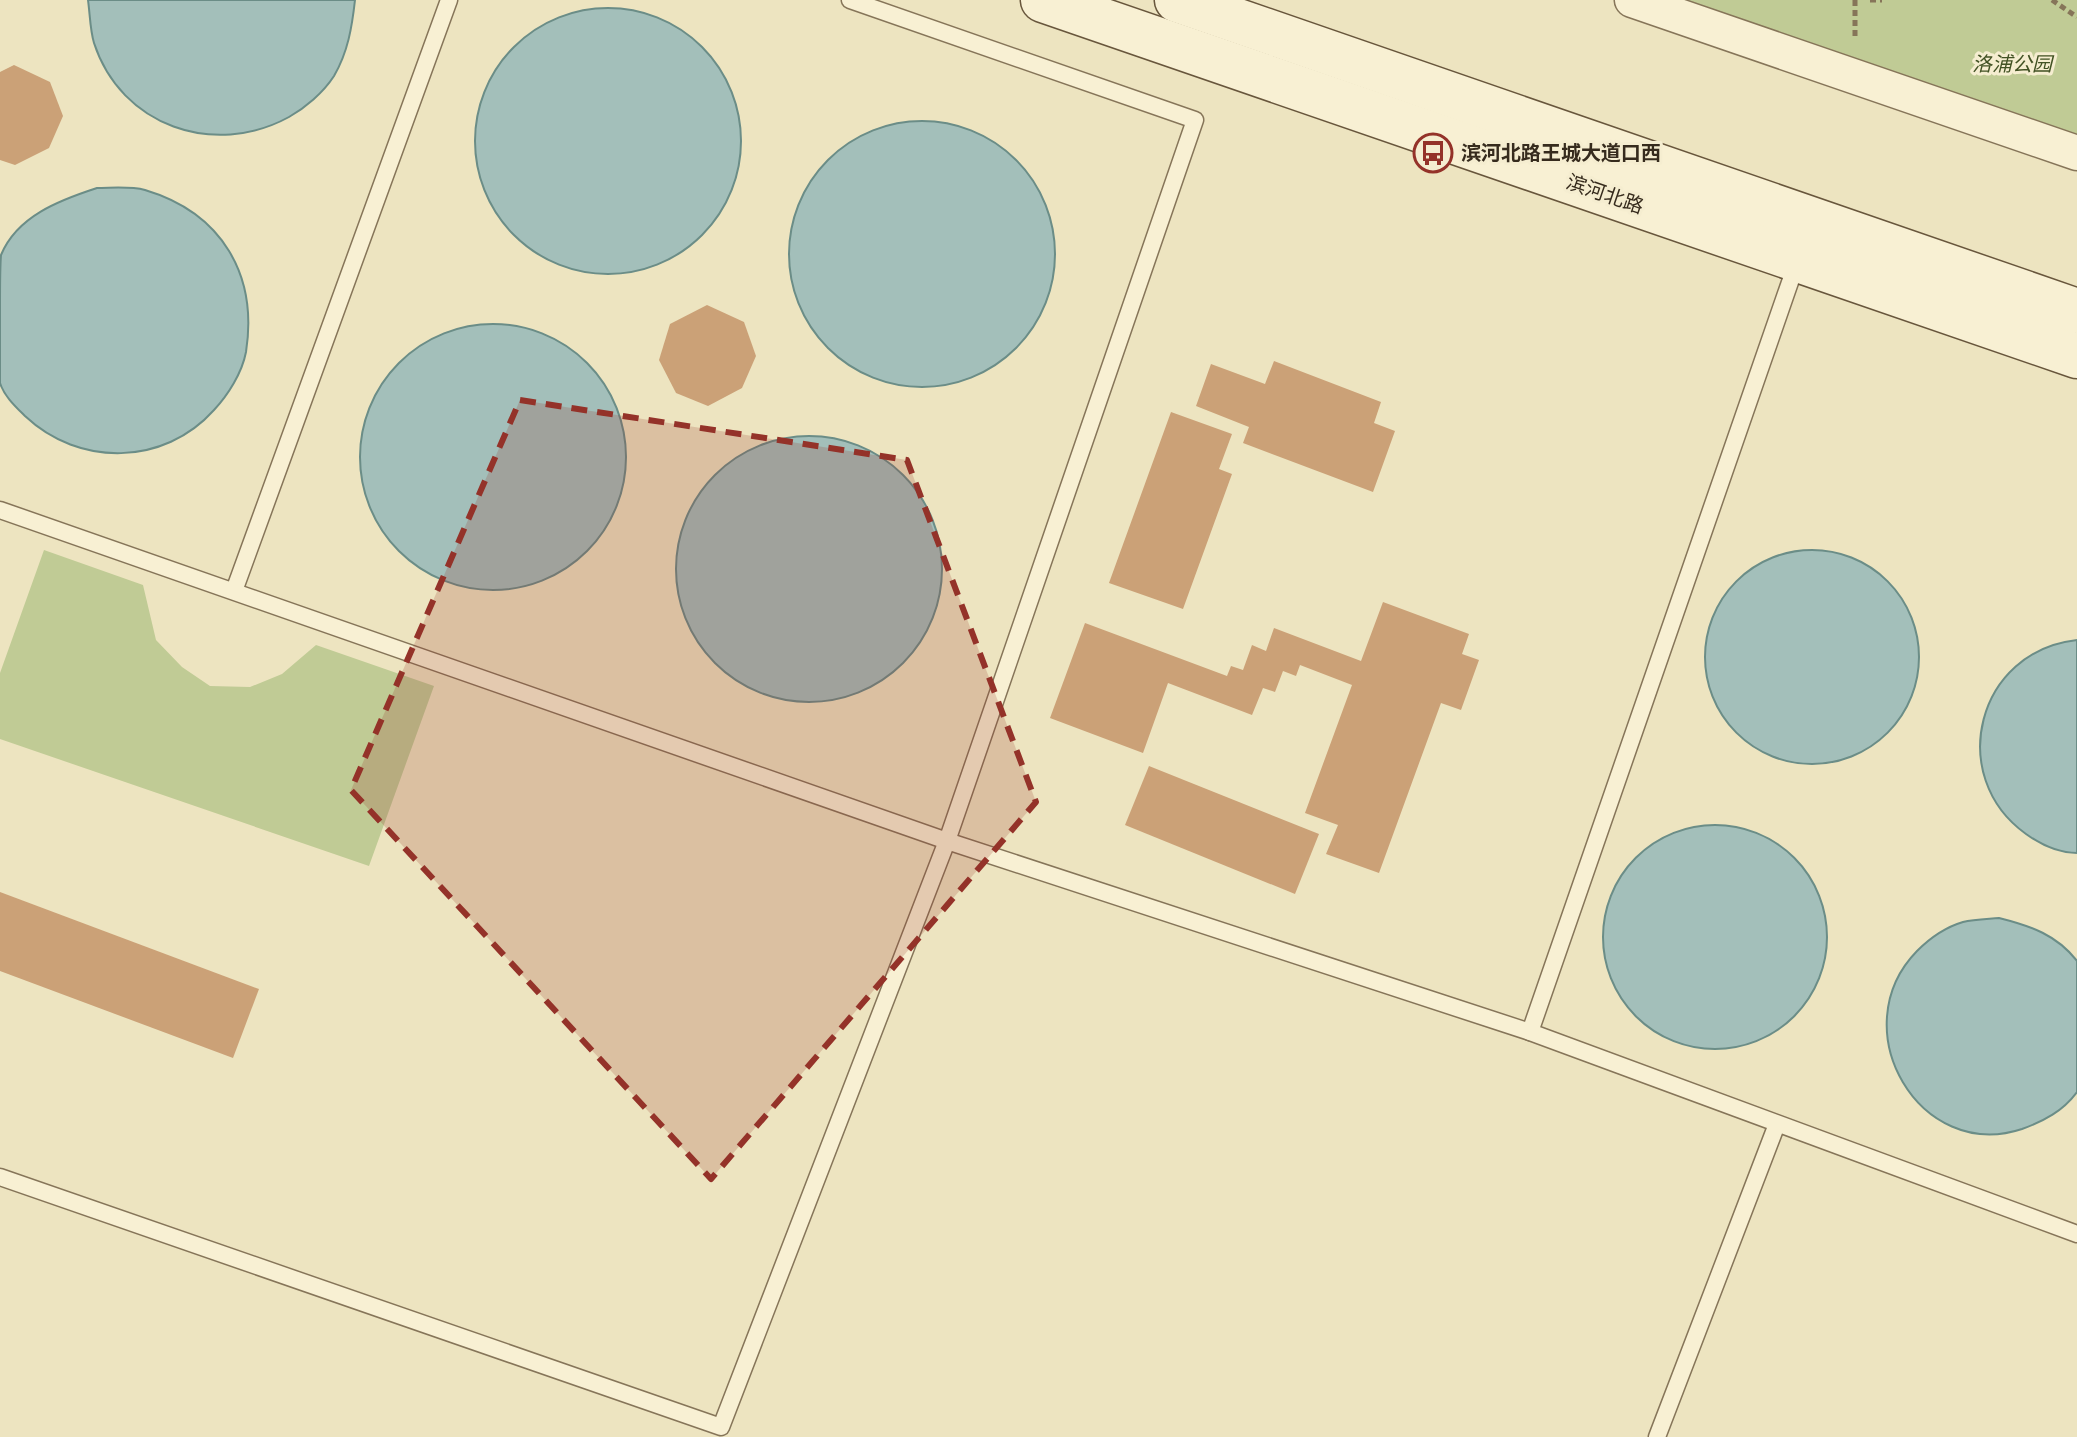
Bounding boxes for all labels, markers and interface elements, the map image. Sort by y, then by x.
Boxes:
park label: 洛浦公园 [1972,53,2055,75]
bus stop icon: 滨河北路王城大道口西 [1412,132,1454,174]
place label: 滨河北路王城大道口西 [1461,142,1661,164]
street label: 滨河北路 [1564,171,1646,217]

